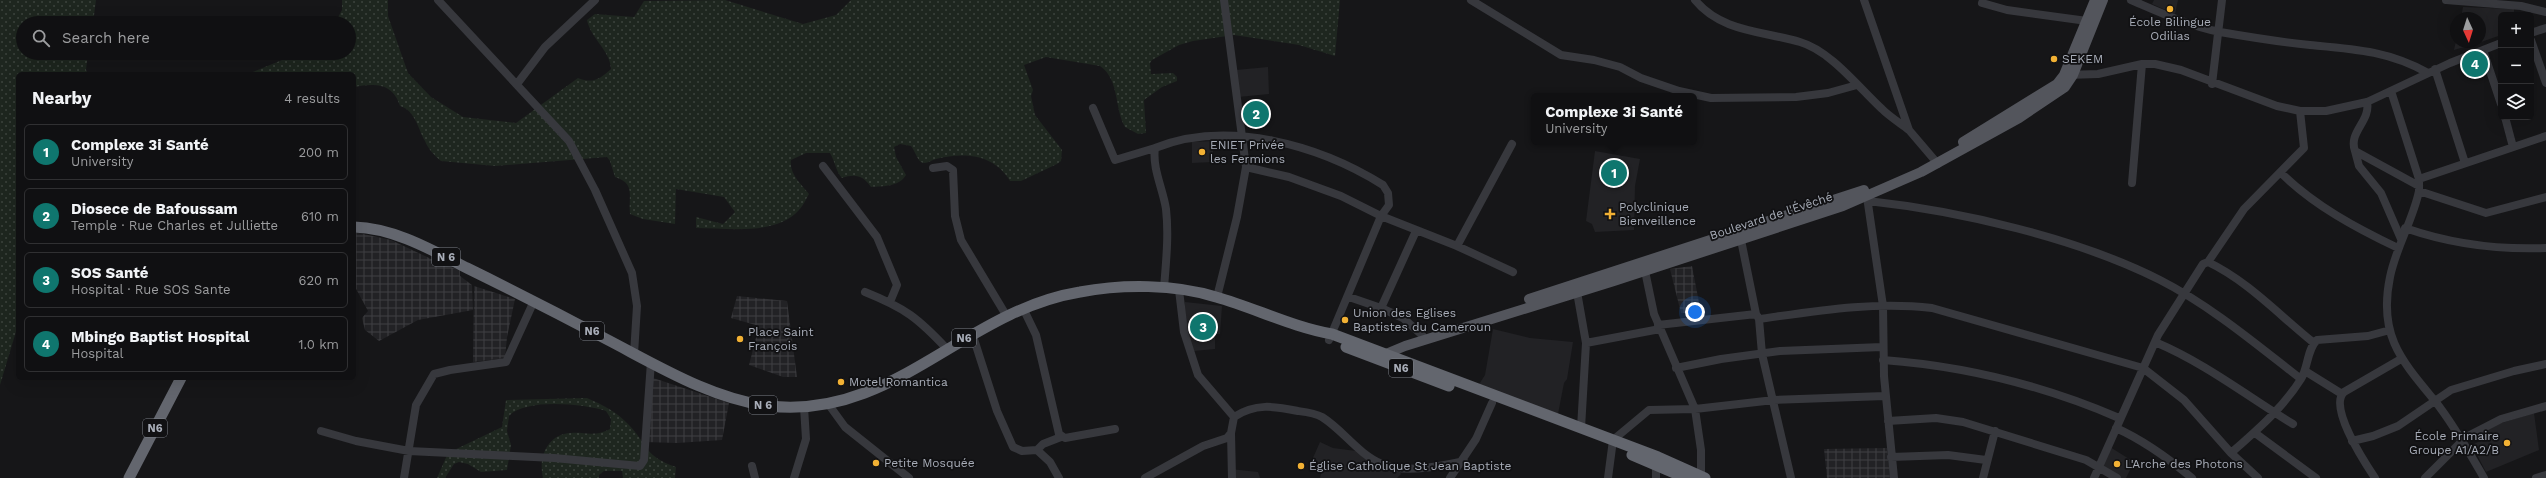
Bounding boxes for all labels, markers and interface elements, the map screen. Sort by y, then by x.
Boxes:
marker: École Bilingue Odilias [2165,4,2175,14]
north arrow [2450,12,2486,48]
map controls [2498,12,2534,120]
button: + [2498,12,2534,48]
place label: École Bilingue Odilias [2129,15,2211,43]
search box [16,16,356,60]
icon: search [30,27,52,49]
text: Search here [62,29,150,47]
button: − [2498,48,2534,84]
pin: 4 [2462,49,2488,79]
place label: SEKEM [2062,52,2103,66]
marker: SEKEM [2049,54,2059,64]
button: layers [2498,84,2534,120]
text: Nearby [32,88,91,108]
text: 4 results [284,91,340,106]
popup [1531,93,1697,145]
pin: 2 [1243,99,1269,129]
text: Complexe 3i Santé [1545,103,1683,121]
text: University [1545,121,1608,136]
text: Complexe 3i Santé [71,136,209,154]
place label: ENIET Privée les Fermions [1210,138,1285,166]
text: 1 [43,145,49,160]
text: 200 m [298,145,339,160]
marker: ENIET Privée les Fermions [1197,147,1207,157]
text: University [71,154,133,169]
pin: 1 [1601,158,1627,188]
street label: Boulevard de l'Évêché [1708,189,1834,242]
text: Diosece de Bafoussam [71,200,238,218]
place label: Polyclinique Bienveillence [1619,200,1696,228]
marker: Polyclinique Bienveillence [1604,208,1616,220]
text: 2 [42,209,50,224]
text: 610 m [301,209,339,224]
text: Temple · Rue Charles et Julliette [71,218,278,233]
road number: N 6 [432,248,460,266]
text: SOS Santé [71,264,148,282]
text: 3 [42,273,50,288]
text: 620 m [299,273,339,288]
text: Hospital · Rue SOS Sante [71,282,231,297]
your location [1685,302,1705,322]
place label: Union des Eglises Baptistes du Cameroun [1353,306,1491,334]
pin: 3 [1190,312,1216,342]
marker: Union des Eglises Baptistes du Cameroun [1340,315,1350,325]
road number: N6 [580,322,604,340]
place label: Place Saint François [748,325,813,353]
text: Mbingo Baptist Hospital [71,328,250,346]
road number: N6 [952,329,976,347]
marker: Place Saint François [735,334,745,344]
text: 4 [42,337,50,352]
text: 1.0 km [299,337,339,352]
text: Hospital [71,346,123,361]
road number: N6 [1389,359,1413,377]
place label: Motel Romantica [849,375,948,389]
marker: Motel Romantica [836,377,846,387]
road number: N 6 [749,396,777,414]
road number: N6 [143,419,167,437]
place label: École Primaire Groupe A1/A2/B [2409,429,2499,457]
marker: École Primaire Groupe A1/A2/B [2502,438,2512,448]
place label: Petite Mosquée [884,456,975,470]
place label: L'Arche des Photons [2125,457,2243,471]
marker: Petite Mosquée [871,458,881,468]
place label: Église Catholique St Jean Baptiste [1309,459,1512,473]
marker: L'Arche des Photons [2112,459,2122,469]
marker: Église Catholique St Jean Baptiste [1296,461,1306,471]

